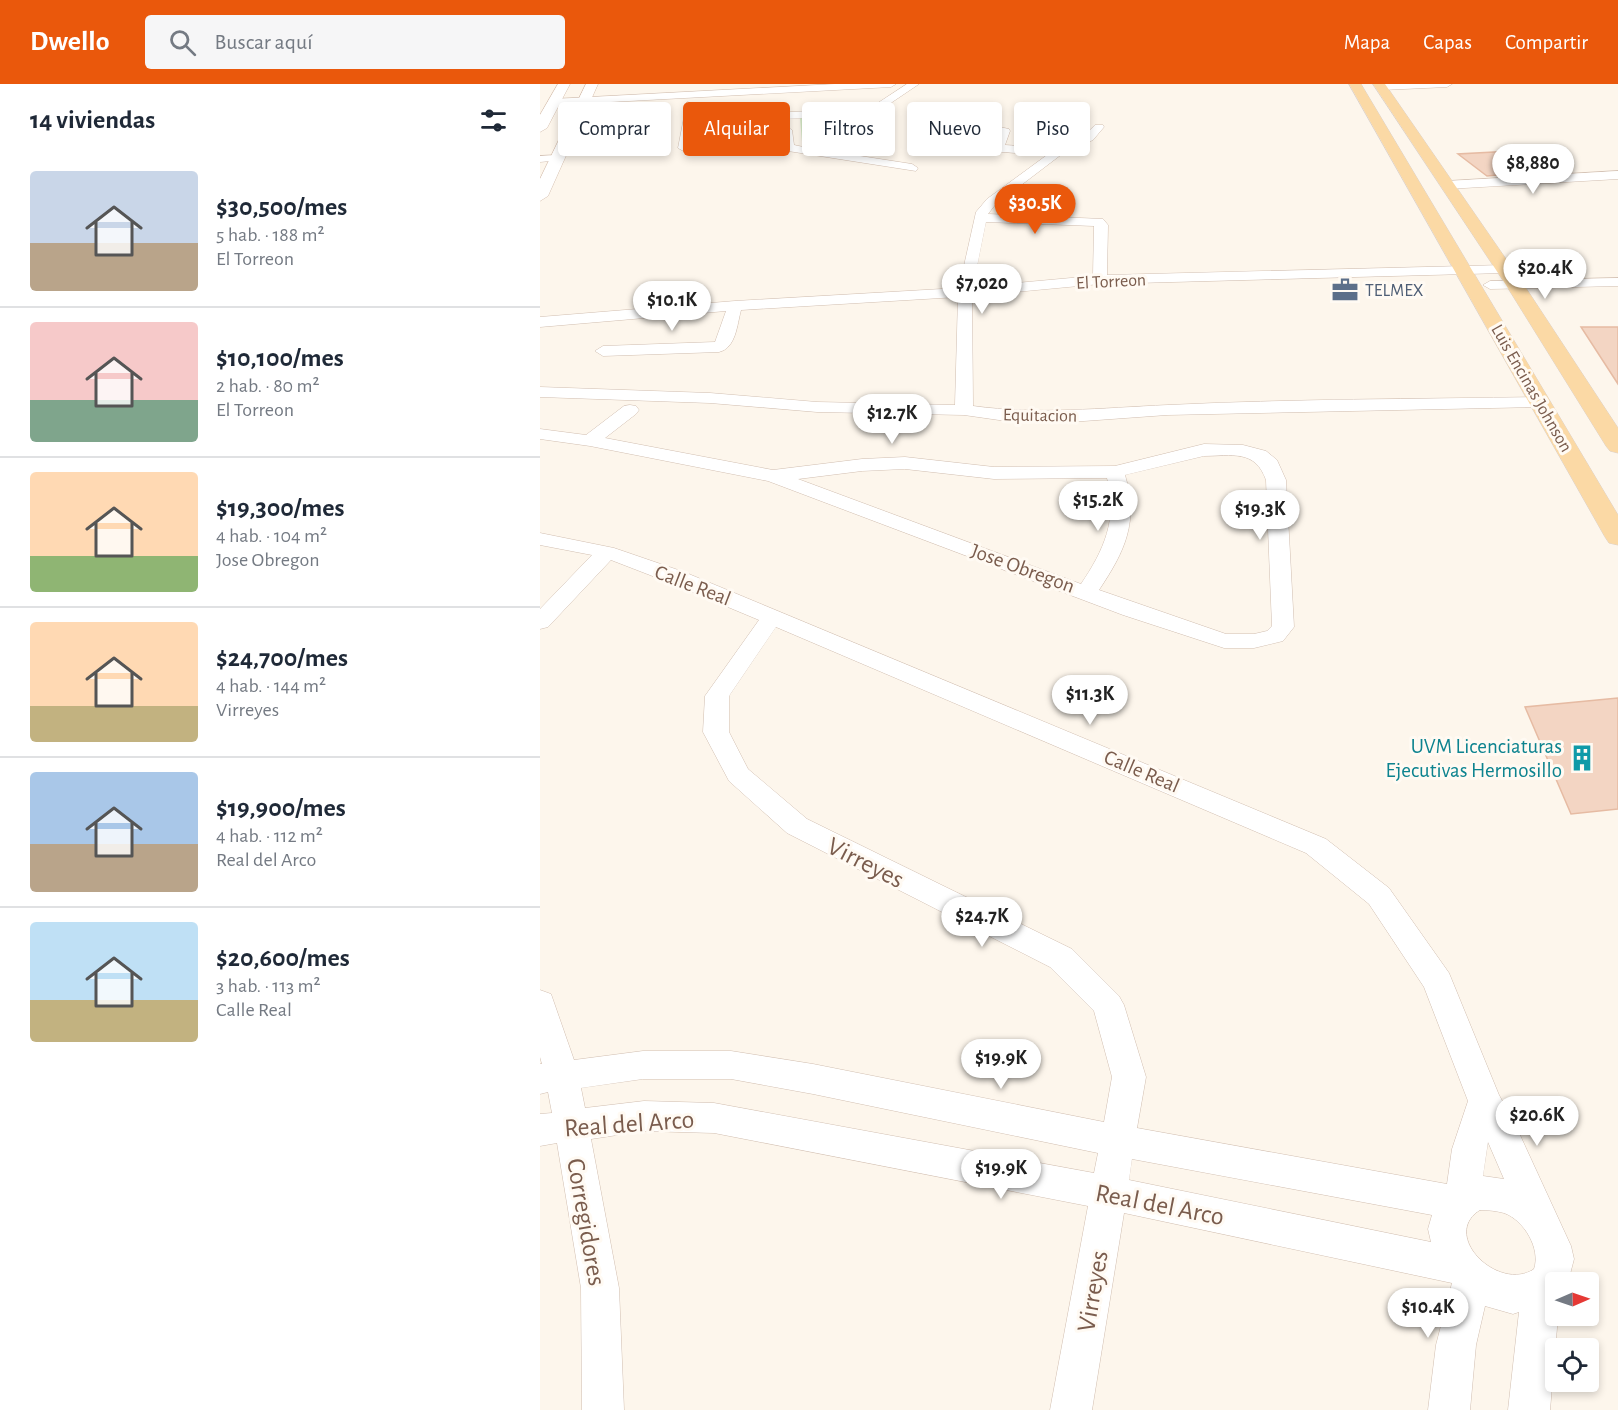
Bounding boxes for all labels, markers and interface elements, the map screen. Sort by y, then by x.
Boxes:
search box [145,15,565,69]
icon: search [166,26,199,59]
text: Dwello [30,28,109,56]
text: Buscar aquí [214,31,312,53]
text: Mapa [1344,32,1390,53]
text: Capas [1423,32,1472,53]
text: Compartir [1505,32,1588,53]
chip: Comprar [558,102,671,156]
chip: Alquilar [683,102,790,156]
chip: Filtros [802,102,895,156]
chip: Nuevo [907,102,1002,156]
chip: Piso [1014,102,1090,156]
icon: filters [477,104,510,137]
text: 14 viviendas [30,107,155,133]
pin: $8,880 [1484,144,1582,195]
text: $8,880 [1506,153,1560,173]
pin: $30.5K [986,184,1084,235]
text: $30.5K [1009,193,1061,213]
text: $30,500/mes [216,194,347,220]
icon: home [78,195,150,267]
text: 5 hab. · 188 m² [216,225,325,245]
text: El Torreon [216,249,294,269]
pin: $20.4K [1496,249,1594,300]
text: $20.4K [1517,258,1573,278]
pin: $7,020 [933,264,1031,315]
street label: El Torreon [1076,271,1147,293]
text: $7,020 [956,273,1008,293]
office icon: TELMEX [1330,275,1360,305]
pin: $10.1K [623,281,721,332]
place label: TELMEX [1365,282,1424,300]
text: $10.1K [647,290,697,310]
street label: Luis Encinas Johnson [1487,322,1575,455]
text: $10,100/mes [216,345,344,371]
icon: home [78,346,150,418]
text: 2 hab. · 80 m² [216,376,319,396]
pin: $12.7K [843,394,941,445]
text: El Torreon [216,400,294,420]
text: $12.7K [867,403,917,423]
street label: Equitacion [1003,406,1077,426]
pin: $15.2K [1049,481,1147,532]
text: $15.2K [1073,490,1123,510]
pin: $19.3K [1211,490,1309,541]
text: $19,300/mes [216,495,345,521]
icon: home [78,496,150,568]
text: $19.3K [1235,499,1285,519]
text: 4 hab. · 104 m² [216,526,327,546]
street label: Jose Obregon [968,540,1077,597]
text: Jose Obregon [216,550,319,570]
street label: Calle Real [652,561,734,610]
text: $24,700/mes [216,645,348,671]
icon: home [78,646,150,718]
pin: $11.3K [1041,675,1139,726]
text: 4 hab. · 144 m² [216,676,326,696]
text: $11.3K [1066,684,1114,704]
text: Virreyes [216,700,279,720]
place label: UVM Licenciaturas Ejecutivas Hermosillo [1386,736,1562,781]
building icon: UVM Licenciaturas Ejecutivas Hermosillo [1567,743,1597,773]
street label: Calle Real [1101,746,1183,797]
text: $19,900/mes [216,795,346,821]
icon: home [78,796,150,868]
text: 4 hab. · 112 m² [216,826,323,846]
street label: Virreyes [823,833,908,893]
text: Real del Arco [216,850,316,870]
pin: $24.7K [933,897,1031,948]
text: $24.7K [955,906,1009,926]
text: $20,600/mes [216,945,350,971]
icon: home [78,946,150,1018]
text: 3 hab. · 113 m² [216,976,321,996]
text: Calle Real [216,1000,292,1020]
pin: $19.9K [952,1039,1050,1090]
text: $19.9K [975,1048,1027,1068]
pin: $20.6K [1488,1096,1586,1147]
text: $20.6K [1510,1105,1564,1125]
street label: Real del Arco [563,1106,695,1142]
pin: $19.9K [952,1149,1050,1200]
street label: Corregidores [562,1156,610,1288]
text: $19.9K [975,1158,1027,1178]
street label: Real del Arco [1093,1180,1226,1230]
street label: Virreyes [1073,1249,1113,1334]
north arrow [1545,1272,1599,1326]
map controls [1545,1272,1599,1392]
pin: $10.4K [1379,1288,1477,1339]
text: $10.4K [1402,1297,1454,1317]
button: locate [1545,1338,1599,1392]

